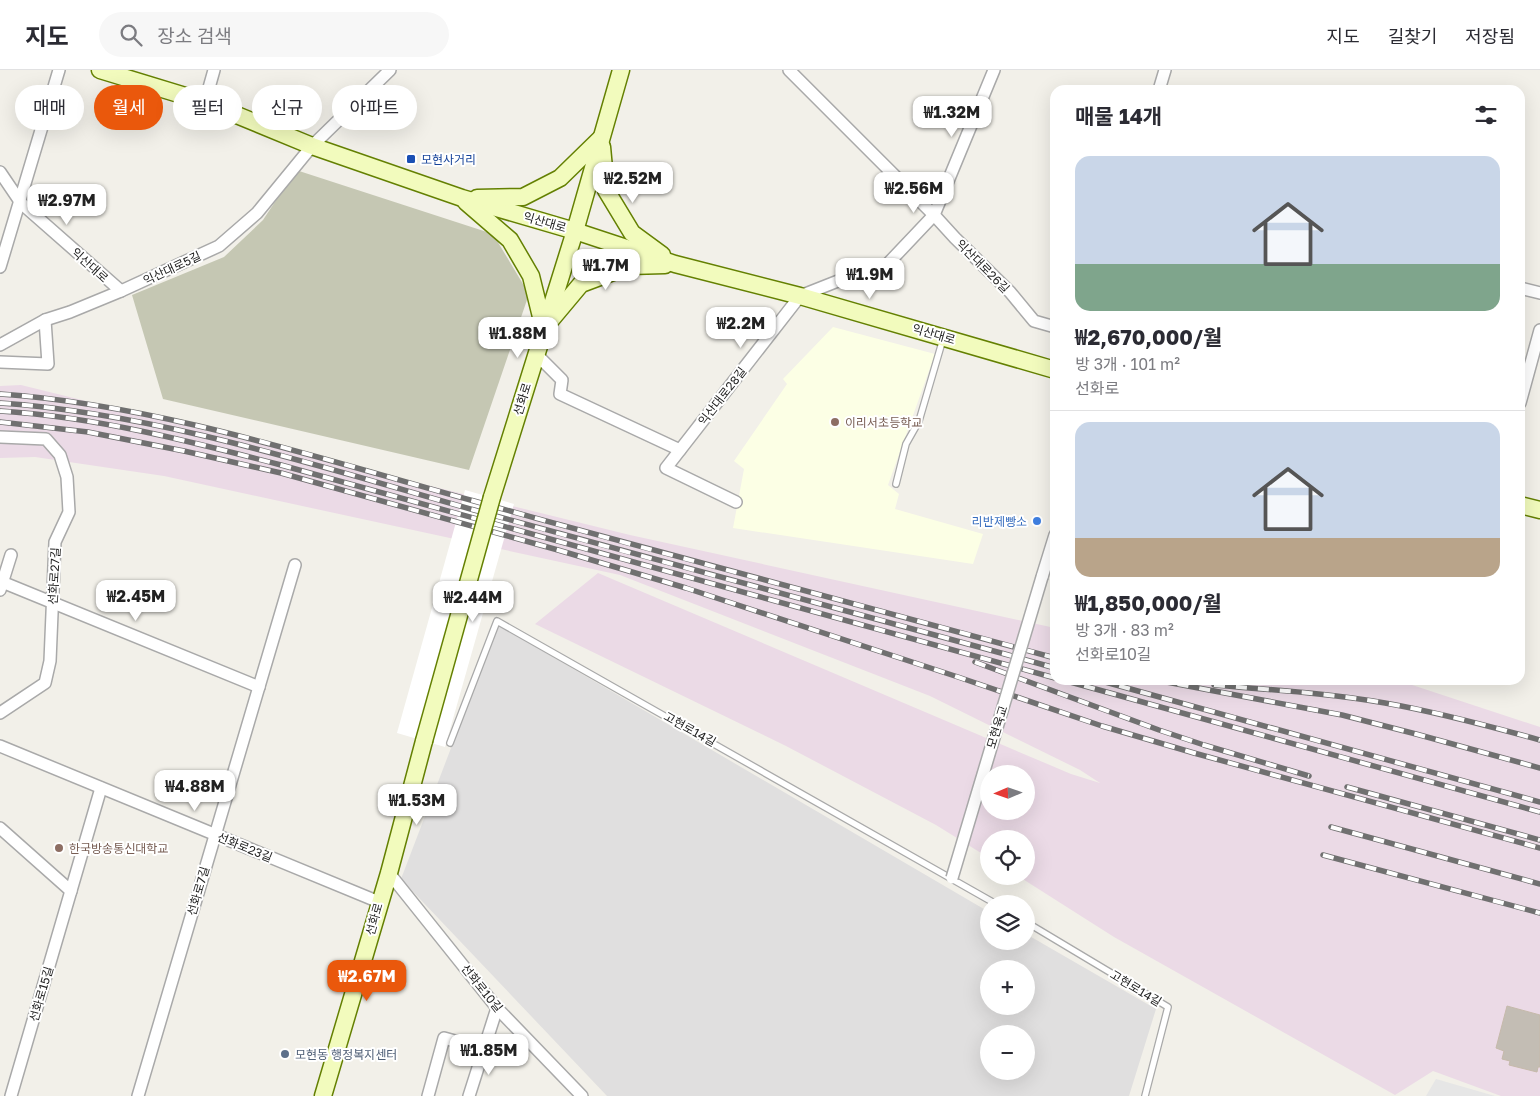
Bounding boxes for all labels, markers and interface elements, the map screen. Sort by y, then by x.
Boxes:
search box [99,12,449,57]
text: 지도 [25,21,69,50]
icon: search [117,21,145,49]
text: 장소 검색 [157,24,232,47]
text: 지도 [1327,25,1360,47]
text: 길찾기 [1388,25,1437,47]
text: 저장됨 [1465,25,1515,47]
chip: 매매 [15,85,84,130]
chip: 월세 [94,85,163,130]
chip: 필터 [173,85,242,130]
chip: 신규 [252,85,322,130]
chip: 아파트 [332,85,417,130]
pin: ₩1.32M [911,96,993,138]
icon: filters [1472,101,1500,129]
text: ₩1.32M [924,102,980,122]
text: 매물 14개 [1075,103,1162,129]
place label: 모현사거리 [421,152,476,167]
marker: 모현사거리 [405,153,417,165]
pin: ₩2.52M [592,162,674,204]
text: ₩2.52M [604,168,662,188]
pin: ₩2.56M [873,172,955,214]
text: ₩2.56M [885,178,943,198]
pin: ₩2.97M [26,184,108,226]
icon: home [1243,189,1333,279]
text: ₩2.97M [38,190,96,210]
street label: 익산대로 [522,209,568,235]
street label: 익산대로26길 [953,236,1013,296]
street label: 익산대로 [69,245,111,285]
street label: 익산대로5길 [141,248,203,288]
pin: ₩1.7M [571,248,641,291]
text: ₩1.7M [583,255,629,275]
pin: ₩1.9M [835,258,905,300]
text: ₩1.9M [846,264,894,284]
pin: ₩2.2M [706,306,776,349]
text: ₩2.2M [717,313,765,333]
pin: ₩1.88M [477,316,559,359]
street label: 익산대로 [911,321,957,347]
text: ₩1.88M [489,323,547,343]
text: ₩2,670,000/월 [1075,324,1222,350]
text: 방 3개 · 101 m² [1075,354,1180,374]
street label: 익산대로28길 [695,364,749,428]
text: 선화로 [1075,378,1119,398]
street label: 선화로 [510,381,534,417]
place label: 이리서초등학교 [845,415,922,430]
marker: 이리서초등학교 [829,416,841,428]
icon: home [1243,454,1333,544]
place label: 리반제빵소 [972,514,1027,529]
marker: 리반제빵소 [1031,515,1043,527]
street label: 선화로27길 [45,547,63,605]
pin: ₩2.45M [95,580,177,622]
pin: ₩2.44M [432,580,514,623]
text: ₩2.45M [107,586,165,606]
text: ₩2.44M [444,587,502,607]
text: ₩1,850,000/월 [1075,590,1222,616]
text: 방 3개 · 83 m² [1075,620,1174,640]
text: 선화로10길 [1075,644,1152,664]
street label: 모현육교 [983,704,1011,750]
street label: 고현로14길 [661,709,719,749]
north arrow [980,765,1035,820]
map controls [980,765,1035,1080]
pin: ₩4.88M [154,770,236,812]
text: ₩4.88M [165,776,225,796]
pin: ₩1.53M [376,784,458,826]
text: ₩1.53M [389,790,445,810]
street label: 선화로23길 [215,829,275,865]
button: locate [980,830,1035,885]
place label: 한국방송통신대학교 [69,841,168,856]
marker: 한국방송통신대학교 [53,842,65,854]
street label: 선화로7길 [184,865,212,917]
button: layers [980,895,1035,950]
street label: 선화로 [362,901,386,937]
pin: ₩2.67M [326,960,408,1002]
button: + [980,960,1035,1015]
street label: 선화로10길 [458,961,506,1015]
street label: 선화로15길 [26,965,56,1023]
text: ₩2.67M [338,966,396,986]
street label: 고현로14길 [1108,967,1164,1009]
button: − [980,1025,1035,1080]
pin: ₩1.85M [448,1034,530,1076]
text: ₩1.85M [460,1040,518,1060]
place label: 모현동 행정복지센터 [295,1047,397,1062]
marker: 모현동 행정복지센터 [279,1048,291,1060]

